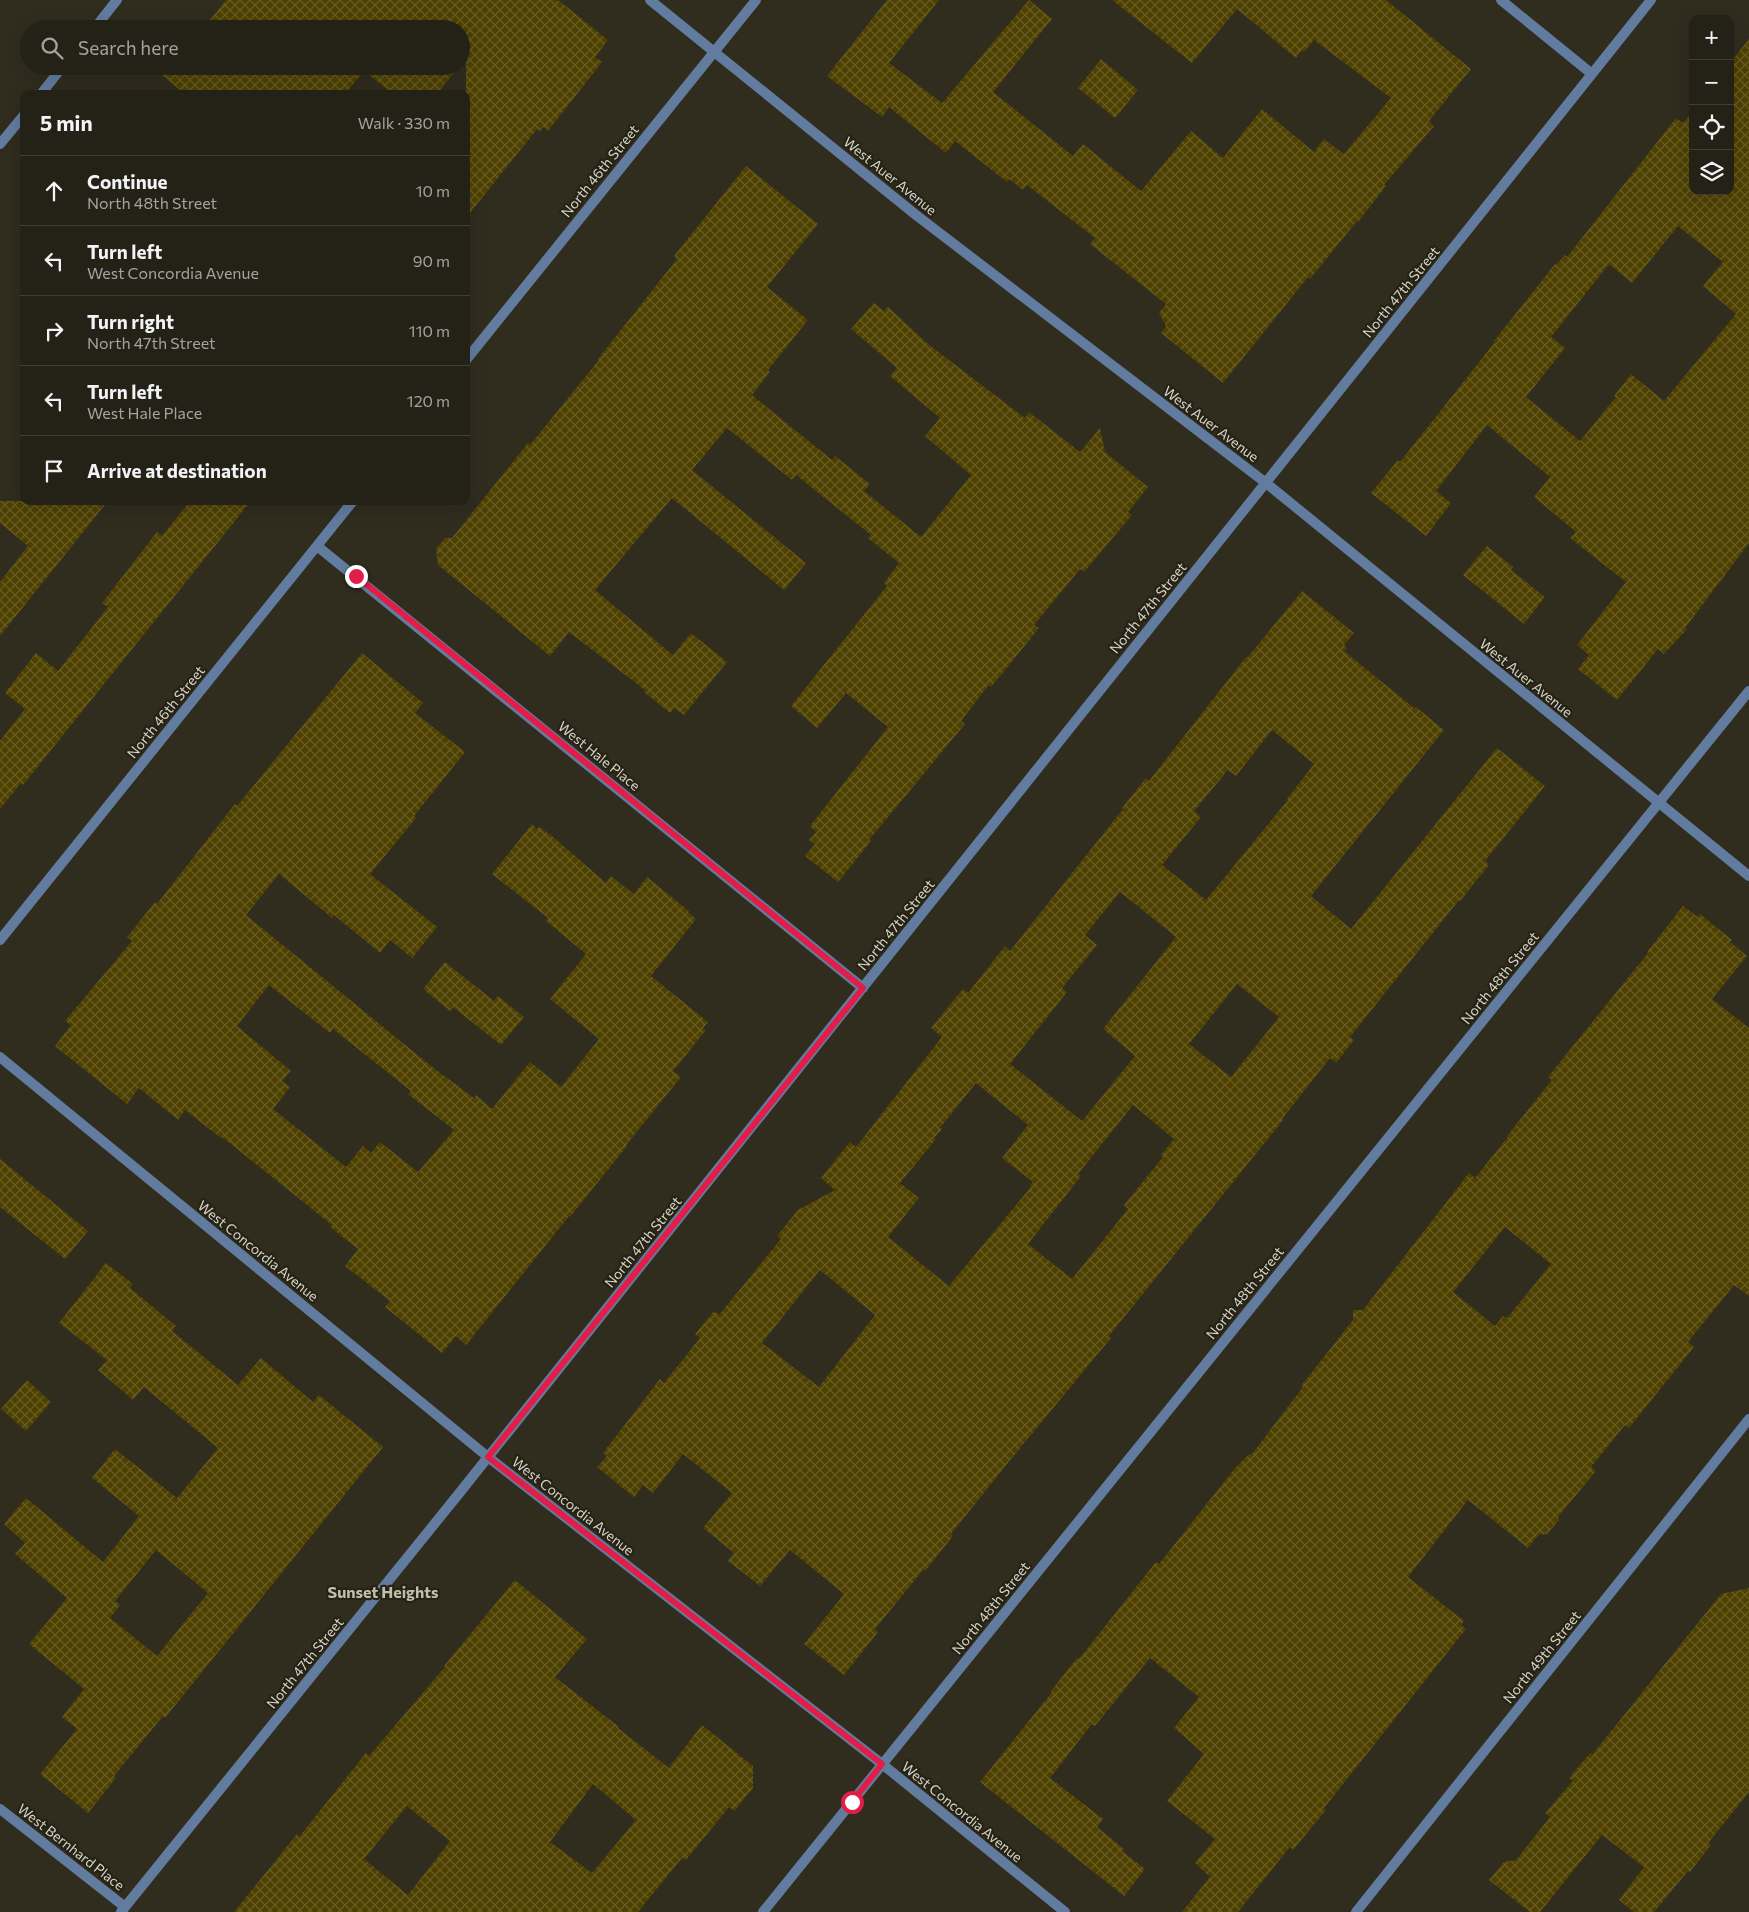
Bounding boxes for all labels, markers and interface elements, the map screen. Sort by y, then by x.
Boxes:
map controls [1689,15,1734,195]
button: + [1689,15,1734,60]
search box [20,20,470,75]
icon: search [38,34,66,62]
text: Search here [78,36,178,59]
button: − [1689,60,1734,105]
button: locate [1689,105,1734,150]
text: 5 min [40,110,93,135]
text: Walk · 330 m [358,113,450,132]
street label: North 46th Street [557,121,642,220]
street label: West Auer Avenue [840,133,940,218]
button: layers [1689,150,1734,195]
text: Continue [87,170,167,193]
icon: ahead [40,177,68,205]
text: 10 m [416,181,450,200]
text: North 48th Street [87,193,217,212]
text: Turn left [87,240,162,263]
street label: North 47th Street [1359,242,1443,341]
icon: left [40,247,68,275]
text: 90 m [413,251,450,270]
text: West Concordia Avenue [87,263,259,282]
text: Turn right [87,310,174,333]
icon: right [40,317,68,345]
text: 110 m [409,321,450,340]
text: North 47th Street [87,333,216,352]
text: Turn left [87,380,162,403]
street label: West Auer Avenue [1160,382,1262,465]
icon: left [40,387,68,415]
text: 120 m [407,391,450,410]
text: West Hale Place [87,403,202,422]
icon: arrive [40,457,68,485]
text: Arrive at destination [87,459,267,482]
street label: North 47th Street [1106,558,1190,657]
route end [345,565,368,588]
street label: West Auer Avenue [1476,635,1576,720]
street label: North 46th Street [123,662,208,761]
street label: West Hale Place [555,717,644,794]
street label: North 47th Street [854,875,938,974]
street label: North 48th Street [1457,928,1542,1027]
street label: North 47th Street [601,1192,685,1291]
street label: West Concordia Avenue [195,1197,322,1305]
street label: North 48th Street [1202,1243,1287,1342]
street label: West Concordia Avenue [509,1453,638,1559]
street label: North 48th Street [948,1558,1033,1657]
district label: Sunset Heights [328,1582,438,1601]
street label: North 49th Street [1499,1607,1584,1706]
street label: North 47th Street [263,1613,347,1712]
street label: West Concordia Avenue [899,1758,1026,1866]
route start [841,1791,864,1814]
street label: West Bernhard Place [14,1800,128,1894]

